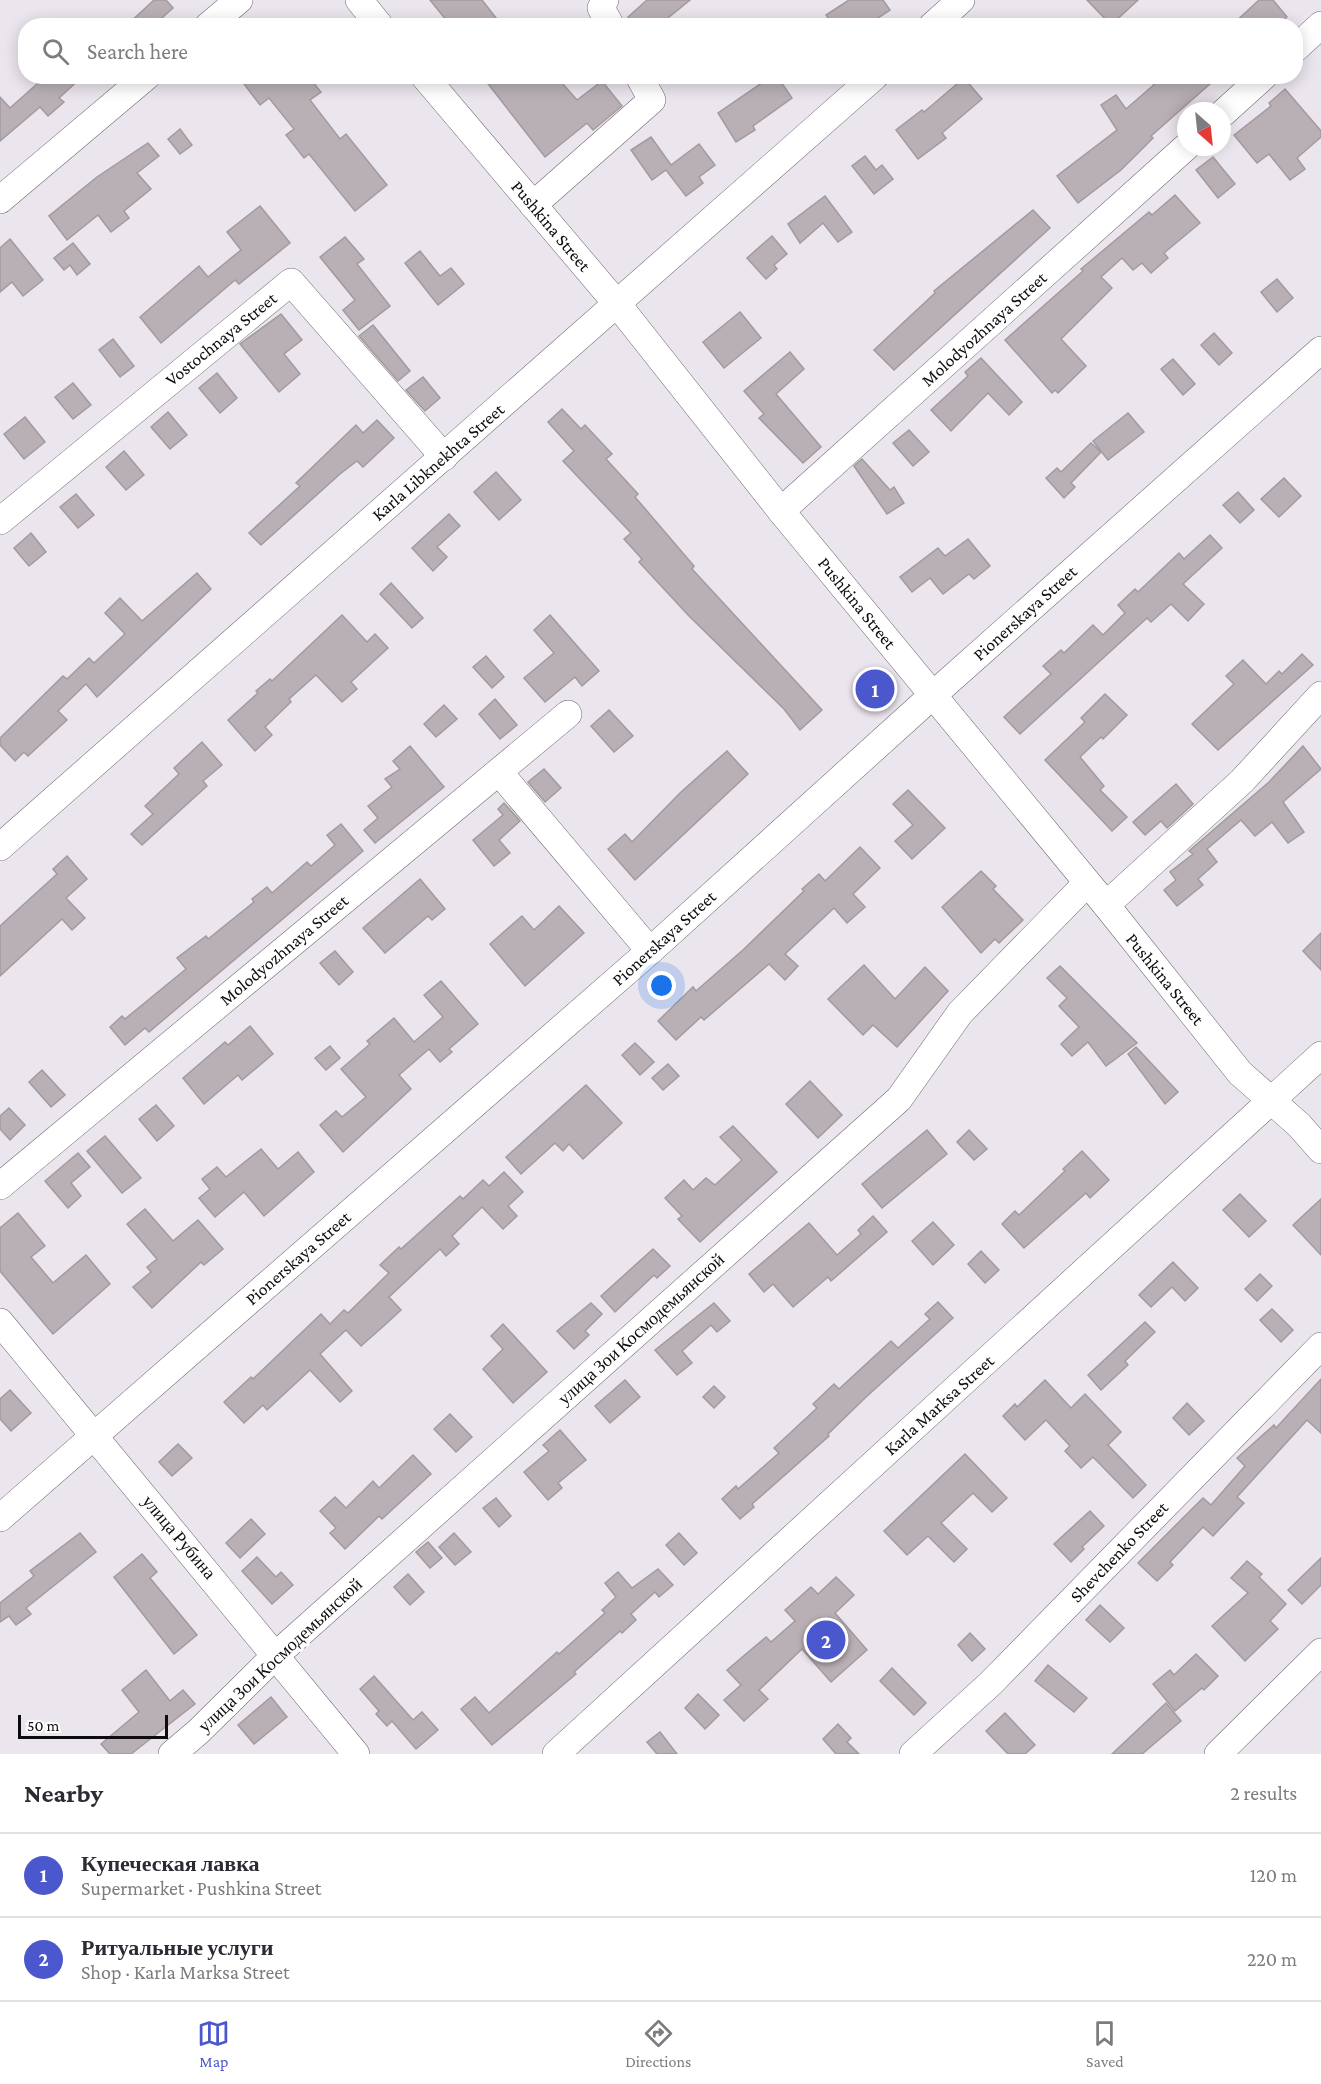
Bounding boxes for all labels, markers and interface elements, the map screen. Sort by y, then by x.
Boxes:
search box [18,18,1303,84]
icon: search [39,35,72,68]
text: Search here [87,39,188,64]
north arrow [1177,102,1231,156]
street label: Pushkina Street [507,177,595,276]
street label: Molodyozhnaya Street [917,267,1051,390]
street label: Vostochnaya Street [161,287,281,390]
street label: Karla Libknekhta Street [368,399,509,525]
street label: Pushkina Street [814,553,901,654]
street label: Pionerskaya Street [969,561,1082,665]
pin: 1 [856,666,894,712]
street label: Pionerskaya Street [608,886,721,990]
street label: Molodyozhnaya Street [216,890,353,1010]
street label: Pushkina Street [1122,929,1209,1030]
your location [647,971,676,1000]
street label: Pionerskaya Street [241,1206,355,1309]
street label: улица Зои Космодемьянской [554,1249,728,1409]
street label: Karla Marksa Street [880,1350,999,1459]
street label: улица Рубина [138,1491,220,1583]
street label: Shevchenko Street [1066,1497,1173,1606]
street label: улица Зои Космодемьянской [194,1574,366,1736]
pin: 2 [806,1618,846,1662]
scale bar [18,1712,168,1740]
text: 50 m [27,1717,59,1734]
text: Nearby [24,1779,103,1808]
text: 2 results [1230,1782,1297,1804]
text: Купеческая лавка [81,1851,260,1876]
text: 1 [40,1864,47,1886]
text: 120 m [1250,1864,1297,1886]
text: Supermarket · Pushkina Street [81,1877,321,1899]
text: Ритуальные услуги [81,1935,273,1960]
text: 2 [38,1948,49,1970]
text: 220 m [1247,1948,1297,1970]
text: Shop · Karla Marksa Street [81,1961,290,1983]
tab: Map [197,2017,230,2070]
tab: Directions [625,2017,691,2070]
tab: Saved [1086,2017,1124,2070]

